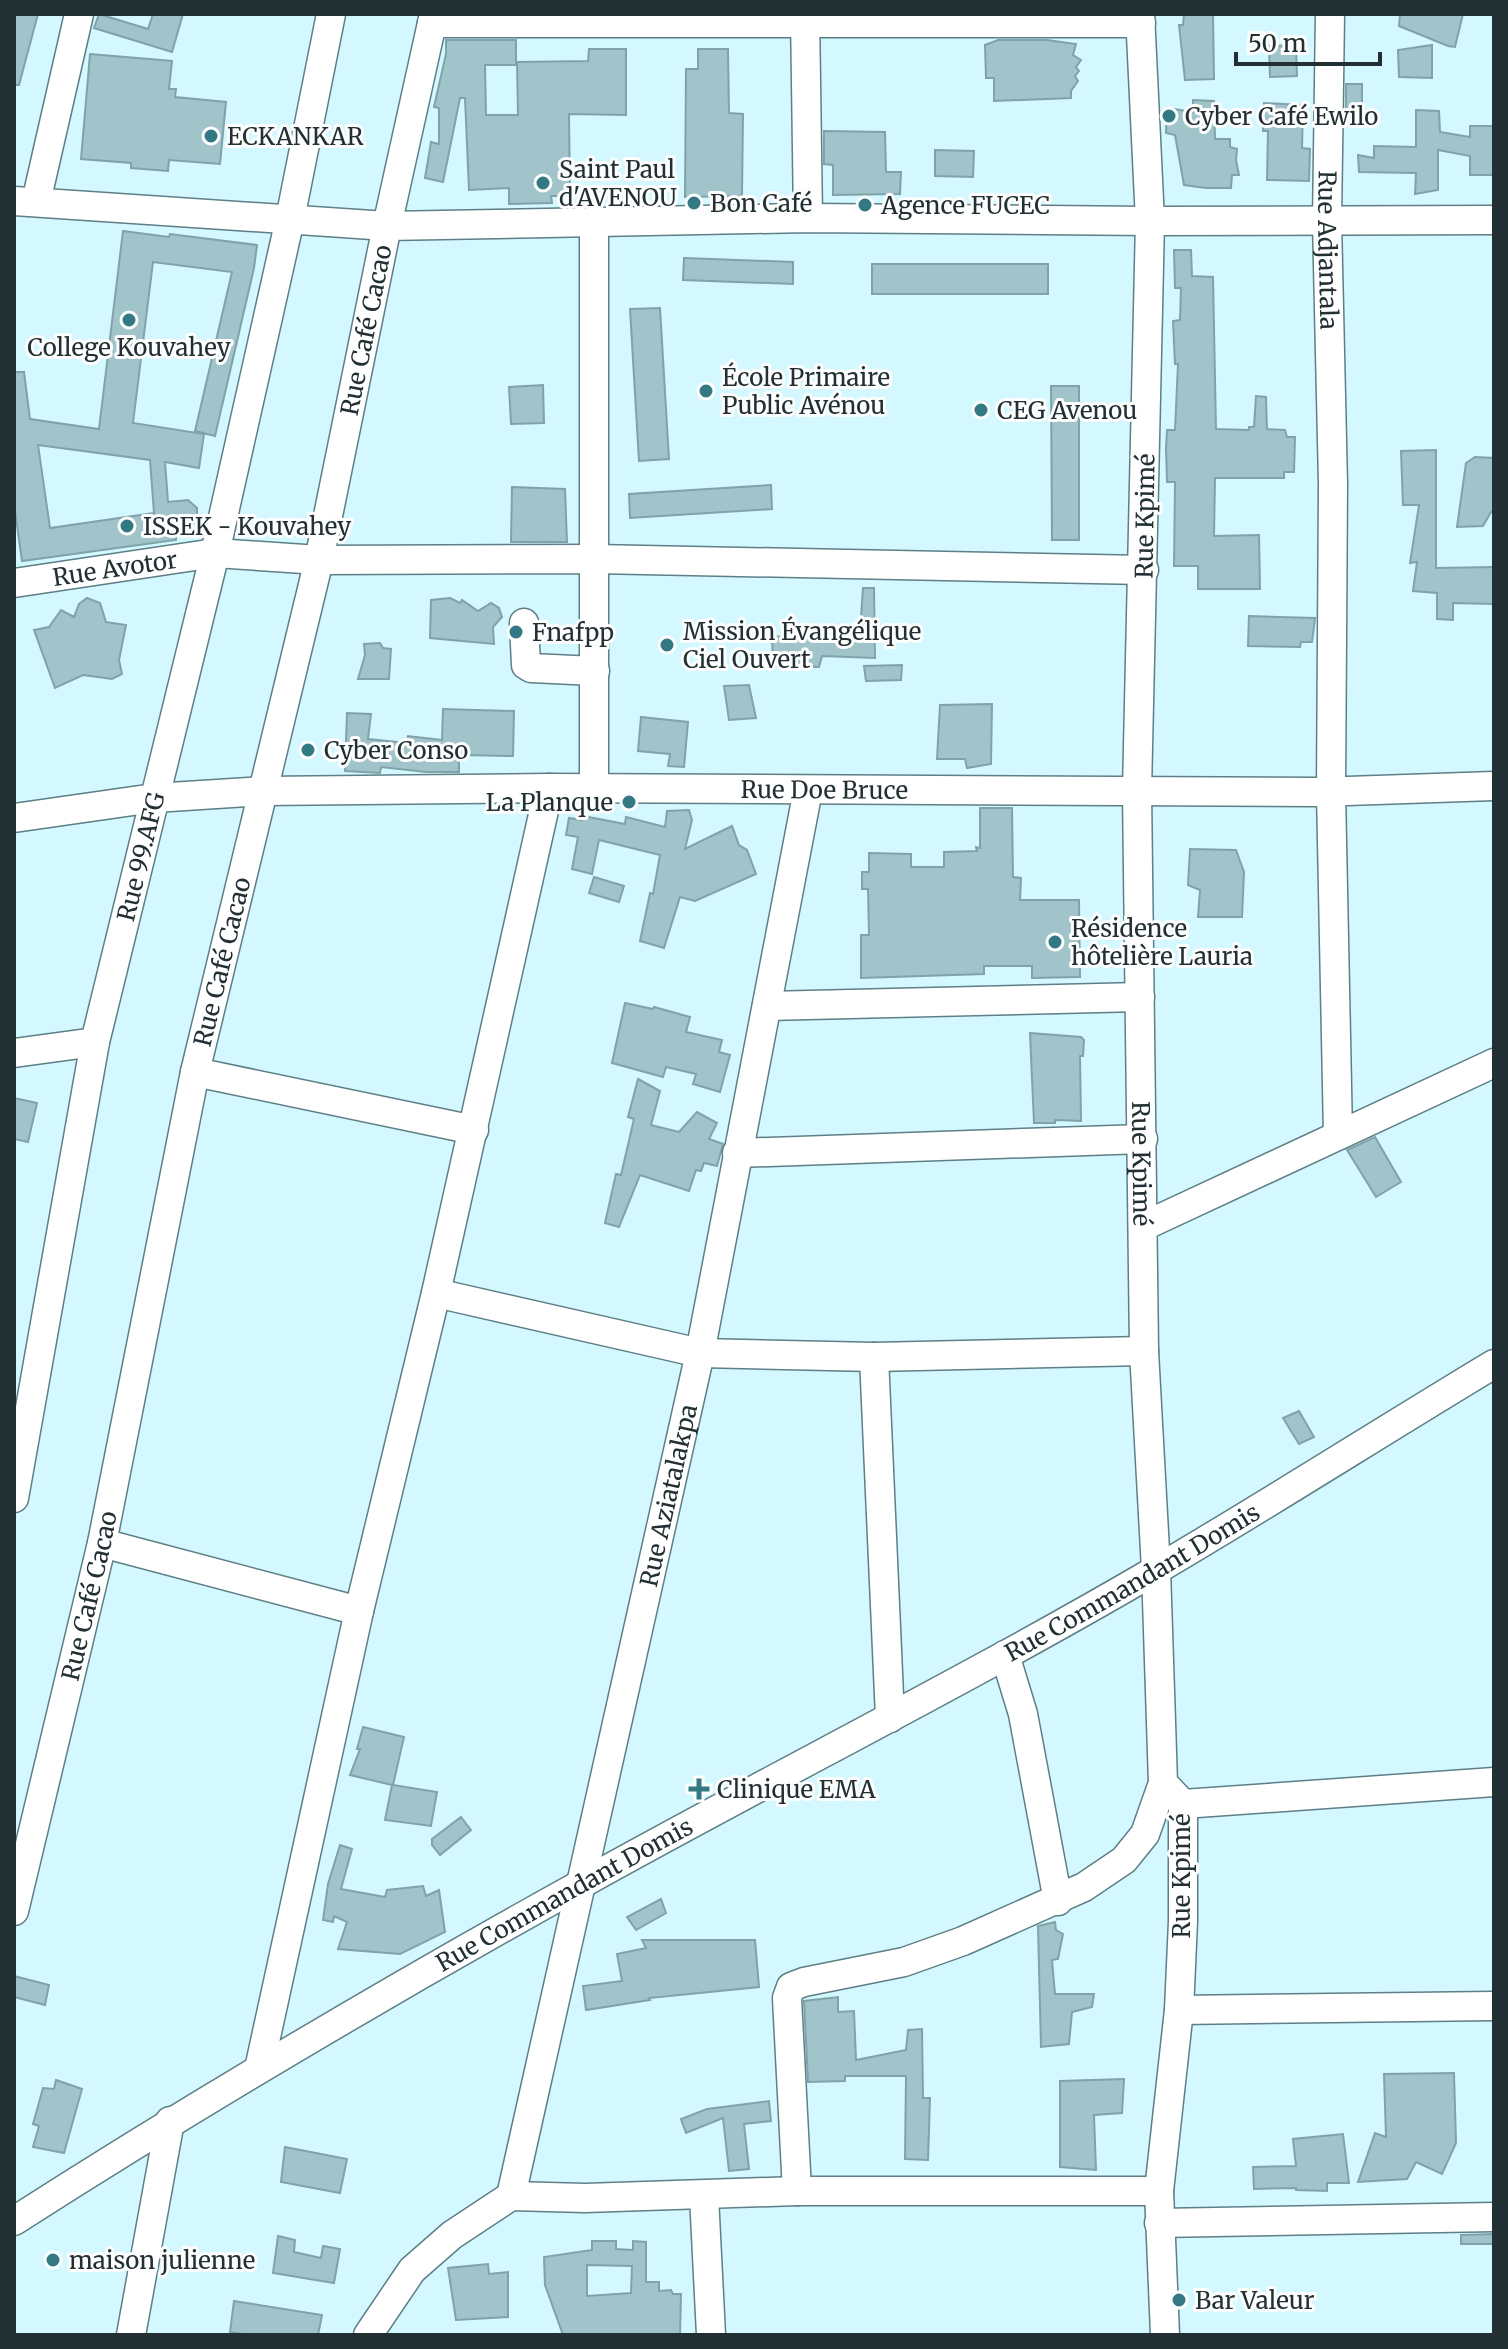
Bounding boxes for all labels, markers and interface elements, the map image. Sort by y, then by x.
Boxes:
scale bar [1236,16,1380,66]
text: 50 m [1248,28,1307,59]
place label: Cyber Café Ewilo [1185,101,1378,132]
marker: Cyber Café Ewilo [1160,107,1178,125]
place label: ECKANKAR [227,121,364,152]
marker: ECKANKAR [202,127,220,145]
place label: Saint Paul d'AVENOU [559,154,677,213]
street label: Rue Adjantala [1311,170,1345,330]
marker: Saint Paul d'AVENOU [534,174,552,192]
place label: Bon Café [710,188,812,219]
place label: Agence FUCEC [880,190,1050,221]
marker: Bon Café [685,194,703,212]
marker: Agence FUCEC [856,196,874,214]
street label: Rue Café Cacao [333,242,398,418]
marker: College Kouvahey [120,311,138,329]
place label: College Kouvahey [27,332,231,363]
place label: École Primaire Public Avénou [722,361,890,421]
marker: École Primaire Public Avénou [697,382,715,400]
place label: CEG Avenou [997,395,1137,426]
marker: CEG Avenou [972,401,990,419]
street label: Rue Kpimé [1128,453,1162,579]
place label: ISSEK - Kouvahey [143,511,351,542]
marker: ISSEK - Kouvahey [118,517,136,535]
street label: Rue Avotor [50,543,180,593]
place label: Mission Évangélique Ciel Ouvert [683,615,921,675]
place label: Fnafpp [532,617,614,648]
marker: Fnafpp [507,623,525,641]
marker: Mission Évangélique Ciel Ouvert [658,636,676,654]
place label: Cyber Conso [324,735,468,766]
marker: Cyber Conso [299,741,317,759]
street label: Rue Doe Bruce [741,773,908,805]
place label: La Planque [486,787,613,818]
street label: Rue 99.AFG [110,788,171,924]
marker: La Planque [620,793,638,811]
street label: Rue Café Cacao [186,874,257,1050]
place label: Résidence hôtelière Lauria [1071,913,1253,972]
marker: Résidence hôtelière Lauria [1046,933,1064,951]
street label: Rue Kpimé [1125,1101,1158,1226]
street label: Rue Aziatalakpa [633,1401,704,1590]
street label: Rue Commandant Domis [999,1496,1265,1668]
street label: Rue Café Cacao [54,1508,123,1684]
place label: Clinique EMA [717,1774,877,1805]
marker: Clinique EMA [688,1778,710,1800]
street label: Rue Commandant Domis [430,1810,698,1978]
street label: Rue Kpimé [1166,1814,1197,1939]
place label: maison julienne [69,2245,255,2276]
marker: maison julienne [44,2251,62,2269]
place label: Bar Valeur [1195,2285,1315,2316]
marker: Bar Valeur [1170,2291,1188,2309]

